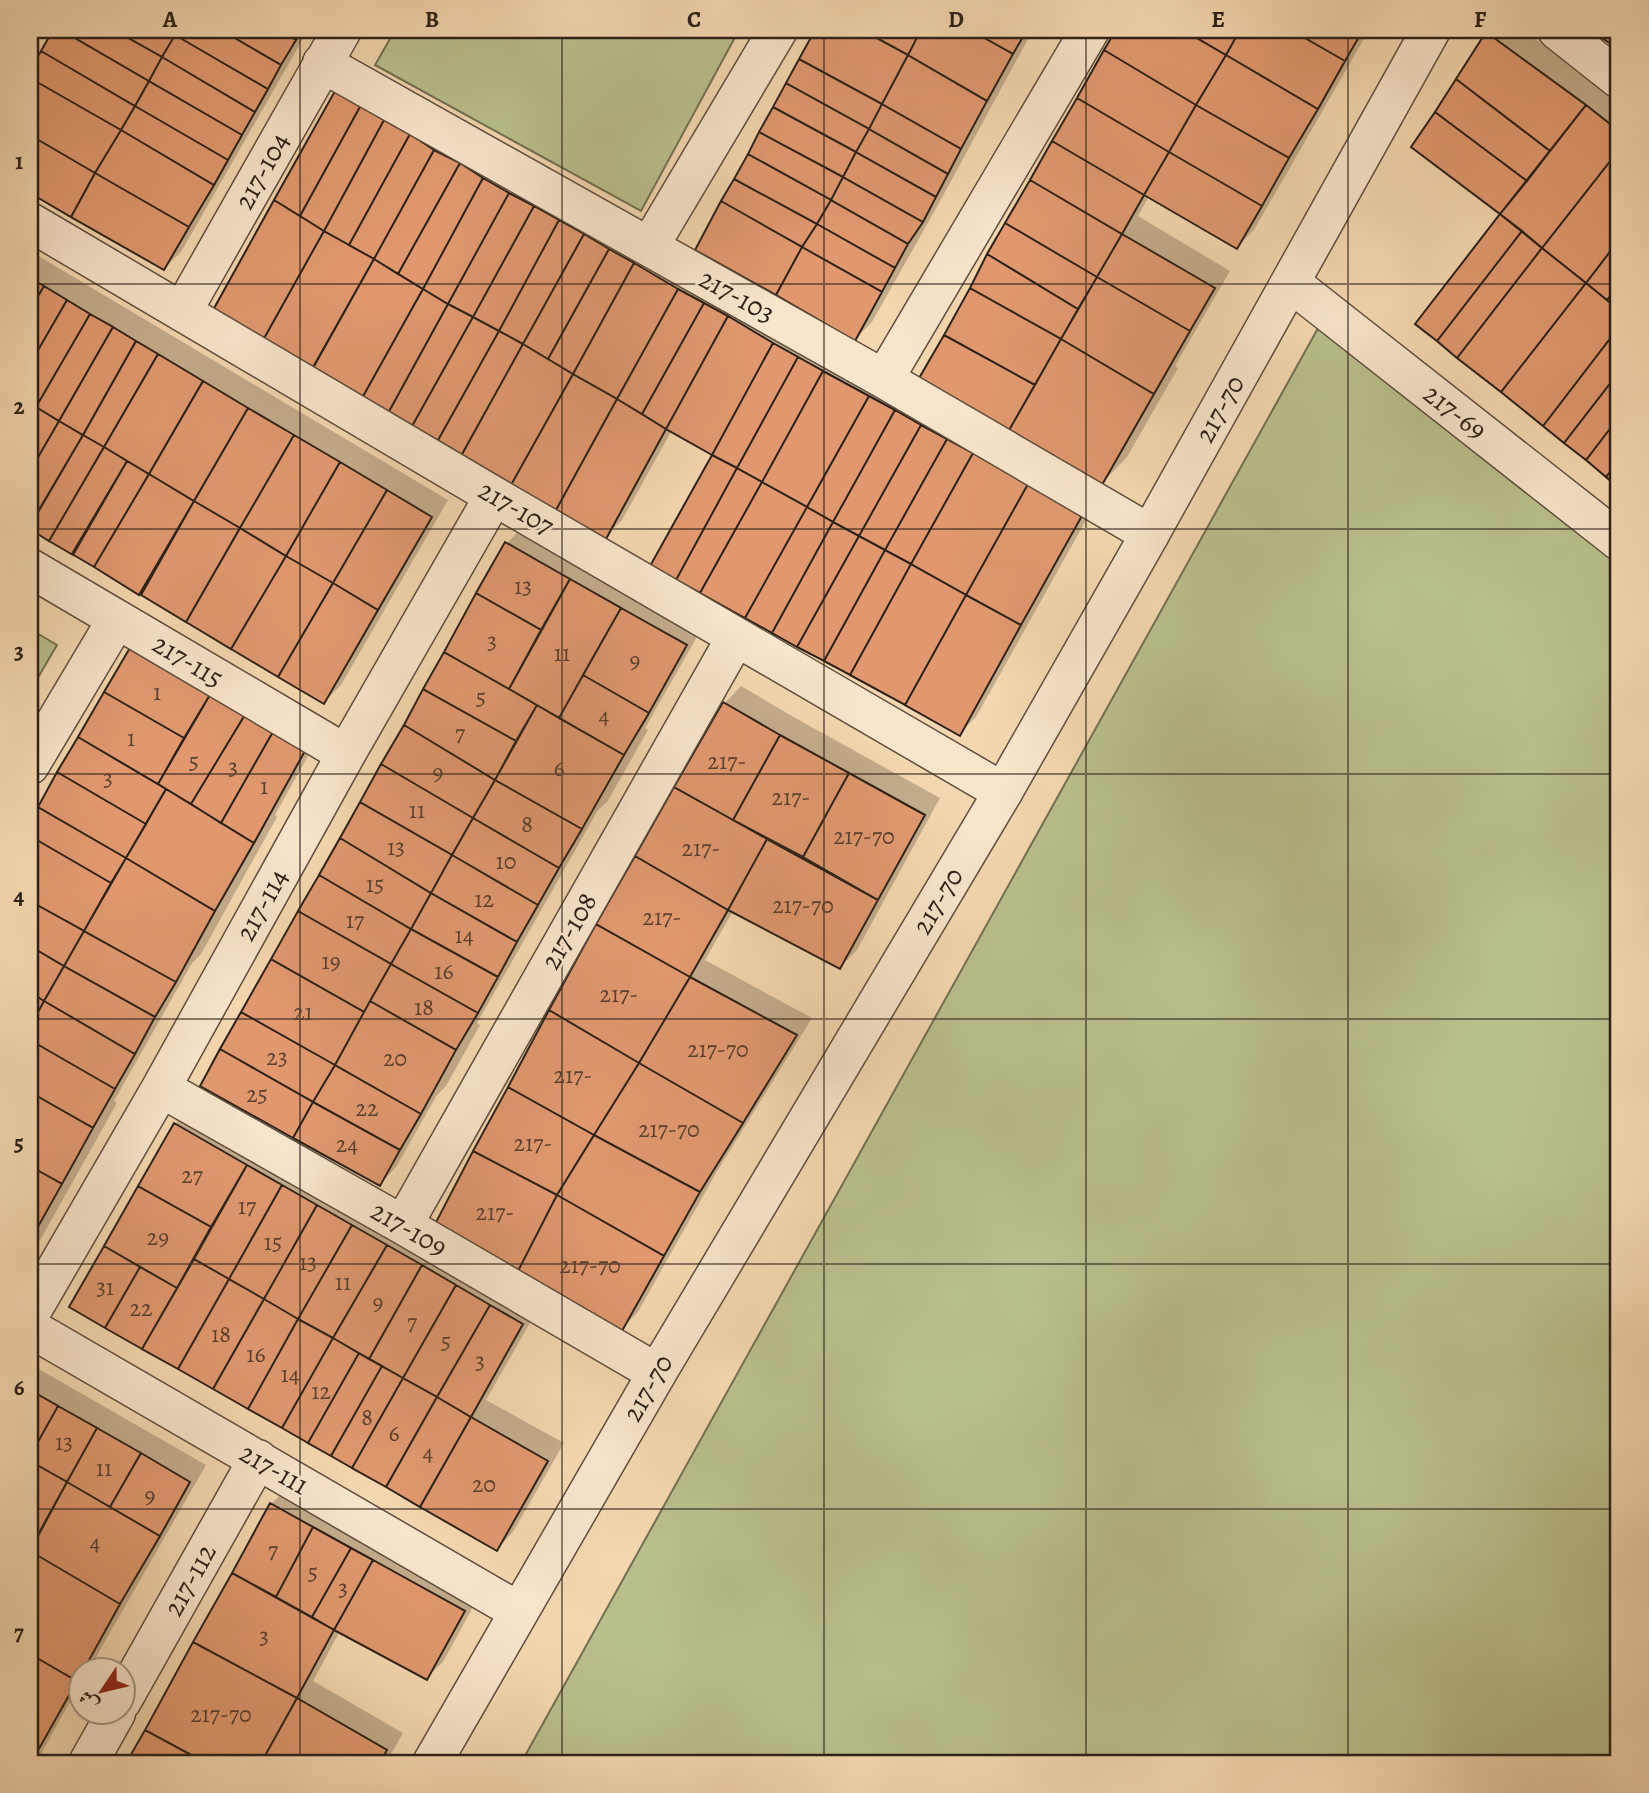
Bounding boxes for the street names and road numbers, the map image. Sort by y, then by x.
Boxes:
street label: 217-104 [225,126,299,216]
street label: 217-103 [692,260,782,332]
street label: 217-70 [1186,368,1254,450]
street label: 217-69 [1415,375,1495,449]
street label: 217-107 [471,471,561,545]
street label: 217-115 [147,627,229,695]
street label: 217-70 [903,860,973,942]
street label: 217-114 [227,862,297,948]
street label: 217-108 [532,885,606,977]
street label: 217-109 [364,1192,454,1266]
street label: 217-70 [614,1347,682,1429]
street label: 217-111 [232,1434,316,1504]
street label: 217-112 [155,1537,225,1623]

